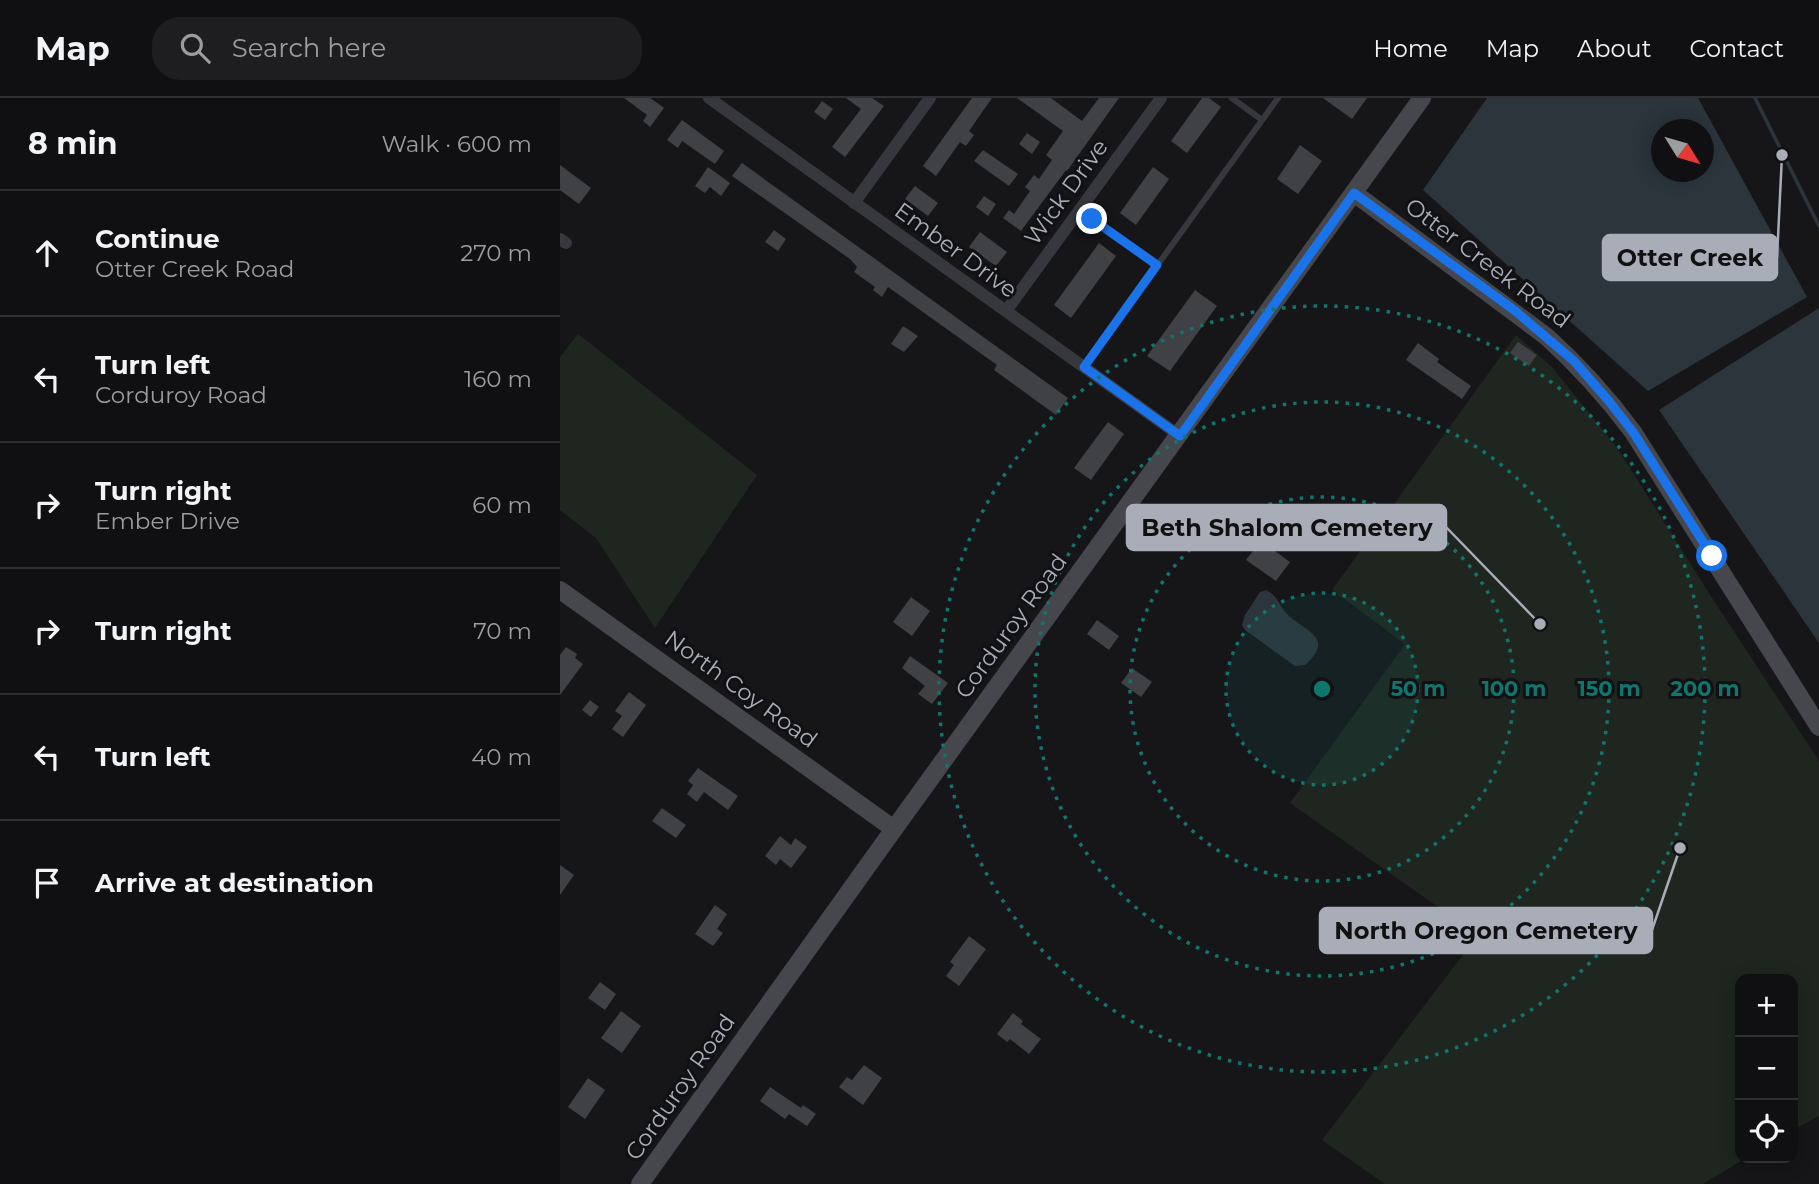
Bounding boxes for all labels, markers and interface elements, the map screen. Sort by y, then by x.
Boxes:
search box [152,17,642,80]
text: Map [35,28,110,68]
icon: search [176,29,214,67]
text: Search here [232,32,386,64]
text: Home [1373,34,1448,63]
text: Map [1486,34,1539,63]
text: About [1577,34,1651,63]
text: Contact [1689,34,1784,63]
north arrow [1651,119,1714,182]
text: 8 min [28,125,118,162]
text: Walk · 600 m [381,130,532,158]
street label: Wick Drive [1018,134,1114,250]
street label: Otter Creek Road [1400,192,1576,334]
street label: Ember Drive [889,196,1023,304]
route end [1076,203,1107,234]
text: Continue [95,223,220,255]
icon: ahead [28,234,66,272]
callout: Otter Creek [1603,235,1777,280]
text: 270 m [460,239,532,267]
text: Otter Creek [1617,243,1763,272]
text: Otter Creek Road [95,255,294,283]
text: Turn left [95,349,211,381]
icon: left [28,360,66,398]
text: 160 m [464,365,532,393]
text: Corduroy Road [95,381,267,409]
text: Turn right [95,475,231,507]
icon: right [28,486,66,524]
text: 60 m [472,491,532,519]
callout: Beth Shalom Cemetery [1127,505,1446,550]
text: Ember Drive [95,507,240,535]
text: Beth Shalom Cemetery [1141,513,1433,542]
route start [1696,540,1727,571]
street label: Corduroy Road [949,548,1073,704]
icon: right [28,612,66,650]
text: Turn right [95,615,231,647]
text: 70 m [473,617,532,645]
street label: North Coy Road [659,624,823,754]
text: 50 m [1391,676,1445,701]
text: 100 m [1482,676,1546,701]
text: 150 m [1578,676,1640,701]
text: 200 m [1671,676,1739,701]
centre of rings [1310,677,1334,701]
icon: left [28,738,66,776]
text: Turn left [95,741,211,773]
text: 40 m [471,743,532,771]
icon: arrive [28,864,66,902]
text: Arrive at destination [95,867,374,899]
callout: North Oregon Cemetery [1320,908,1652,953]
text: North Oregon Cemetery [1334,916,1638,945]
map controls [1735,974,1798,1163]
button: + [1735,974,1798,1037]
street label: Corduroy Road [619,1009,741,1165]
button: − [1735,1037,1798,1100]
button: locate [1735,1100,1798,1163]

